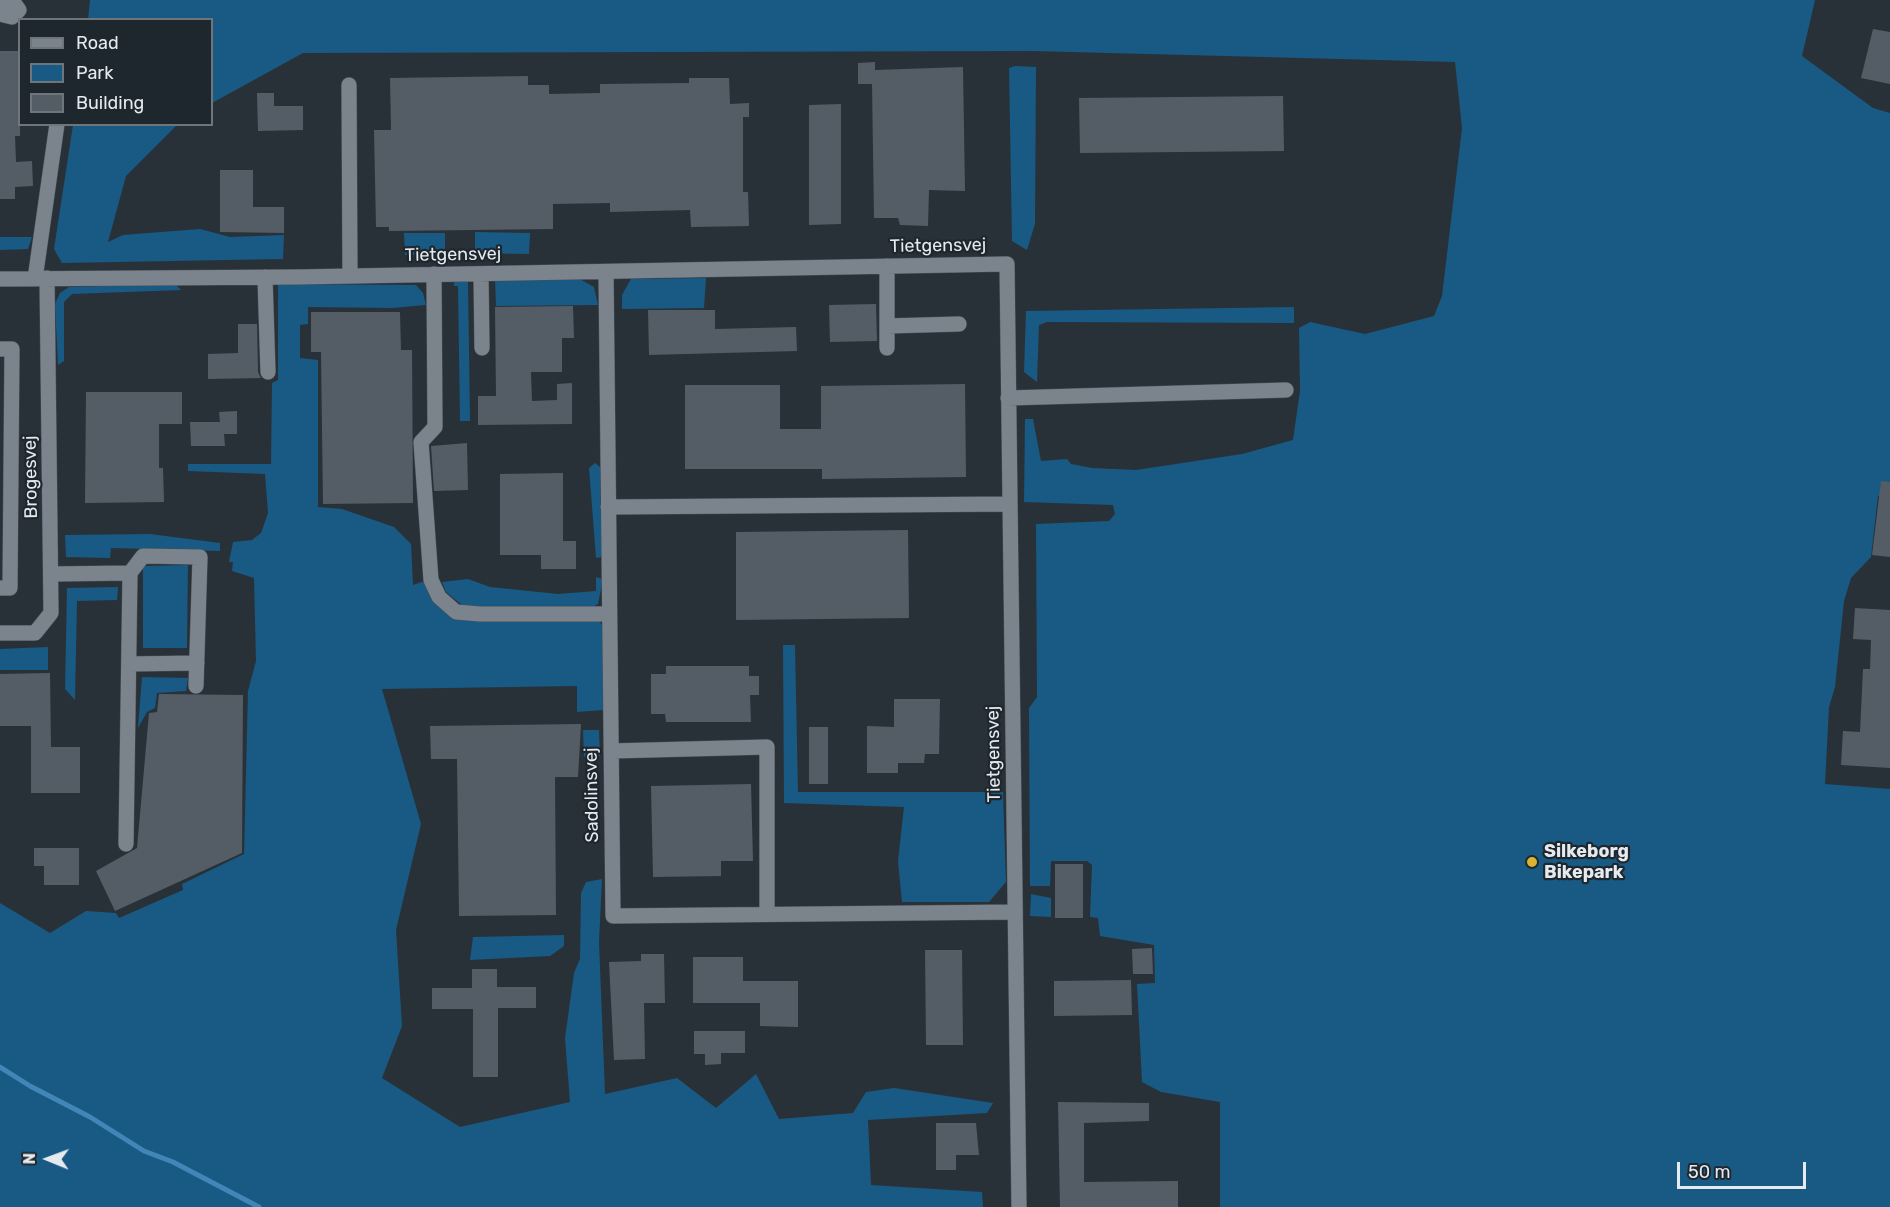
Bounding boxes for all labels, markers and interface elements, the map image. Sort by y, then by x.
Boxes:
legend [18,18,213,126]
text: Road [76,32,119,54]
text: Park [76,62,113,84]
text: Building [76,92,144,114]
street label: Tietgensvej [889,234,987,258]
street label: Tietgensvej [404,243,502,267]
street label: Brogesvej [19,435,43,519]
street label: Tietgensvej [982,705,1006,803]
street label: Sadolinsvej [580,747,604,843]
place label: Silkeborg Bikepark [1544,841,1629,884]
marker: Silkeborg Bikepark [1525,855,1539,869]
north arrow [18,1129,78,1189]
scale bar [1680,1150,1809,1188]
text: N [20,1153,39,1165]
text: 50 m [1688,1161,1731,1183]

